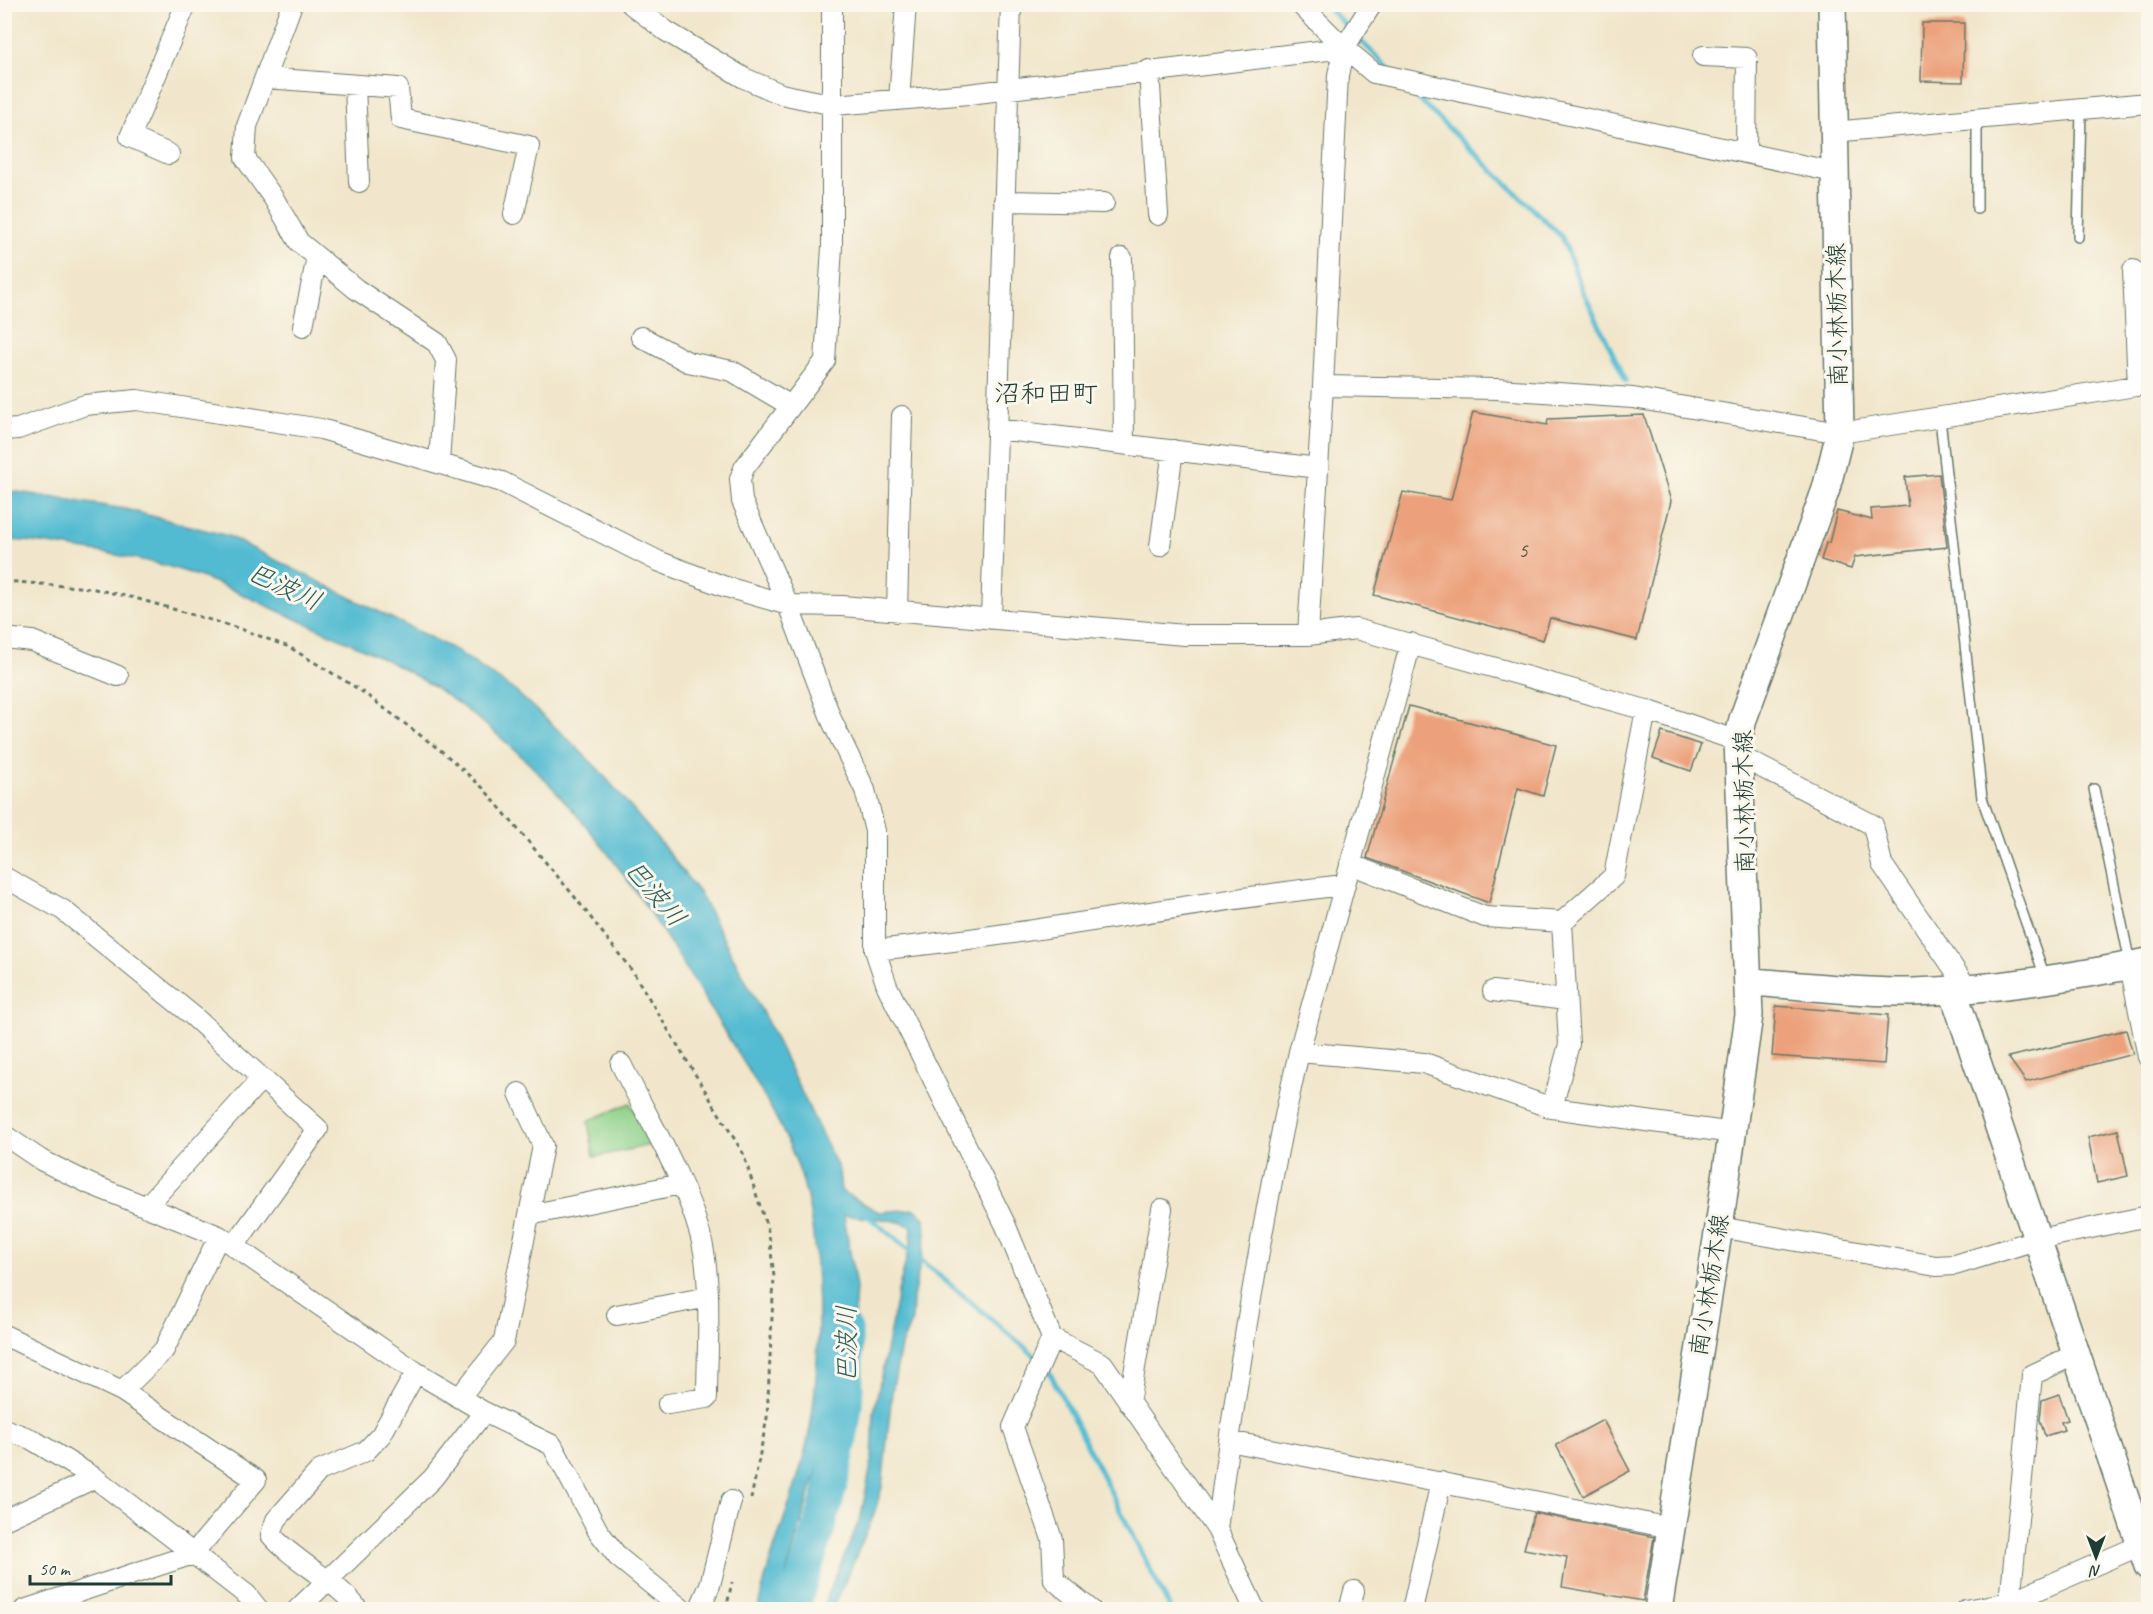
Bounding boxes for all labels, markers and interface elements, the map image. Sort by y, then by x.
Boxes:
street label: 南小林栃木線 [1821,243,1853,387]
district label: 沼和田町 [994,377,1098,410]
house number: 5 [1518,537,1529,563]
water label: 巴波川 [242,555,327,618]
street label: 南小林栃木線 [1728,730,1760,874]
water label: 巴波川 [618,853,693,934]
street label: 南小林栃木線 [1683,1212,1735,1358]
water label: 巴波川 [830,1305,863,1383]
north arrow [2066,1527,2126,1587]
scale bar [30,1548,171,1586]
text: 50 m [39,1558,72,1580]
text: N [2088,1561,2101,1581]

